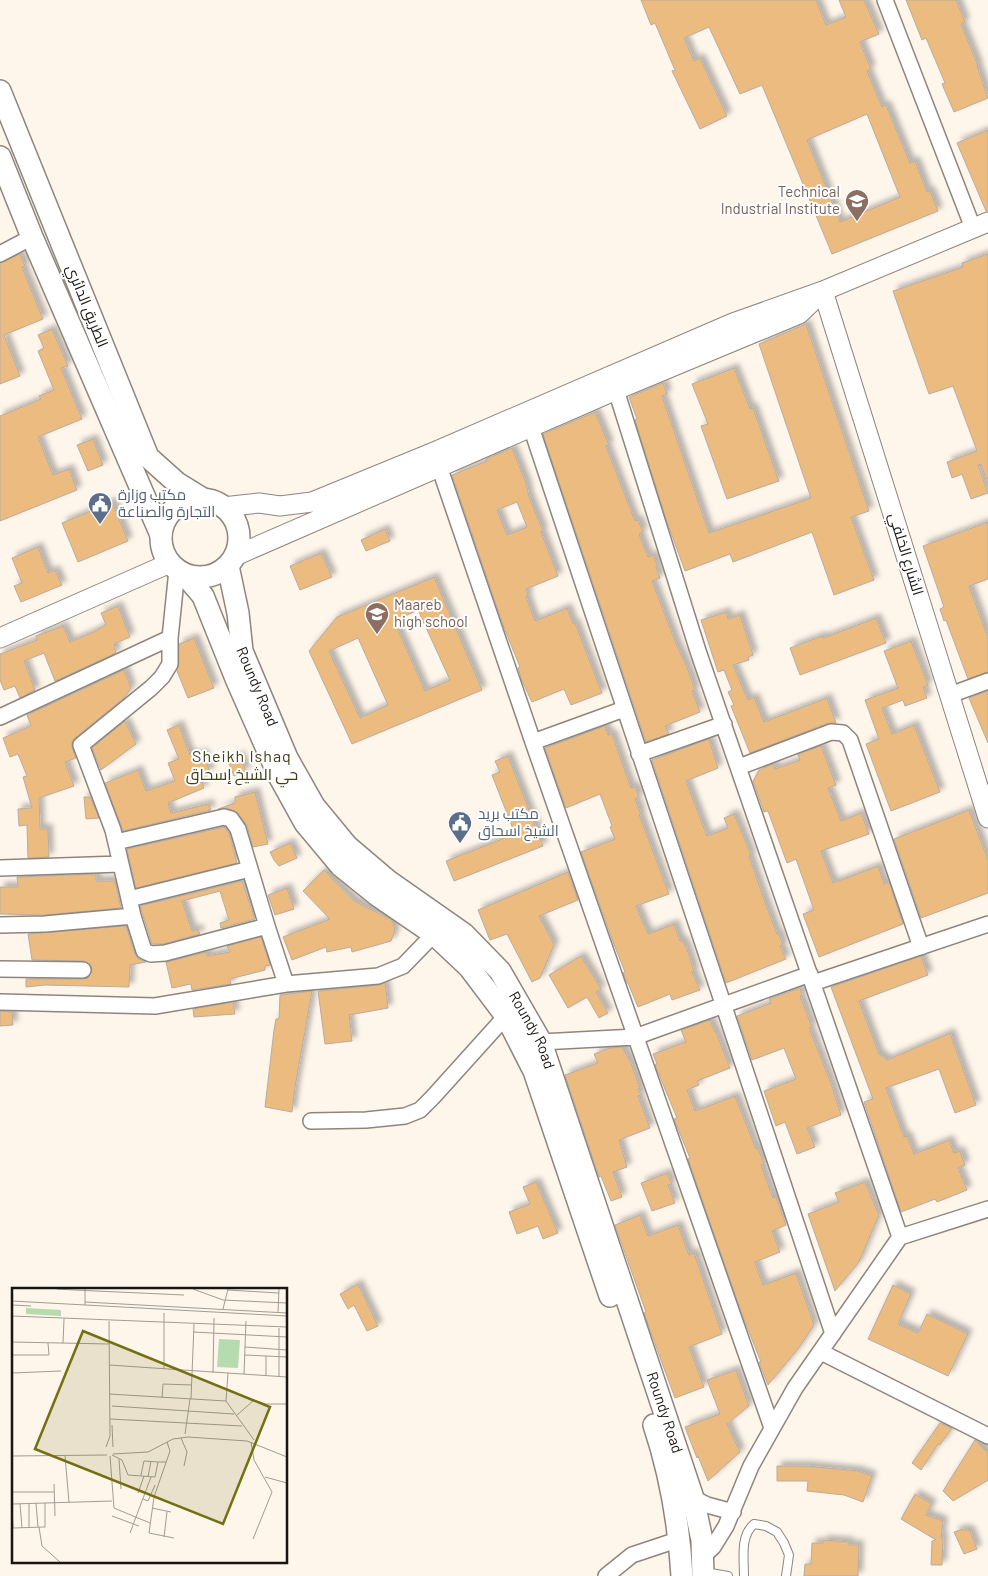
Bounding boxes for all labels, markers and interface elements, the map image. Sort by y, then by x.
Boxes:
place label: Technical Industrial Institute [721,182,840,217]
school or university icon: Technical Industrial Institute [844,188,870,222]
street label: الطريق الدائري [59,262,113,351]
place label: مكتب وزارة التجارة والصناعة [118,485,215,521]
public building icon: مكتب وزارة التجارة والصناعة [87,491,113,525]
street label: الشارع الخلفي [882,510,928,598]
place label: Maareb high school [394,595,468,630]
school or university icon: Maareb high school [364,601,390,635]
street label: Roundy Road [233,644,283,729]
district label: Sheikh Ishaq حي الشيخ إسحاق [186,746,298,788]
place label: مكتب بريد الشيخ اسحاق [478,804,559,842]
public building icon: مكتب بريد الشيخ اسحاق [447,810,473,844]
street label: Roundy Road [506,988,559,1071]
inset map [12,1288,288,1564]
street label: Roundy Road [644,1369,687,1455]

